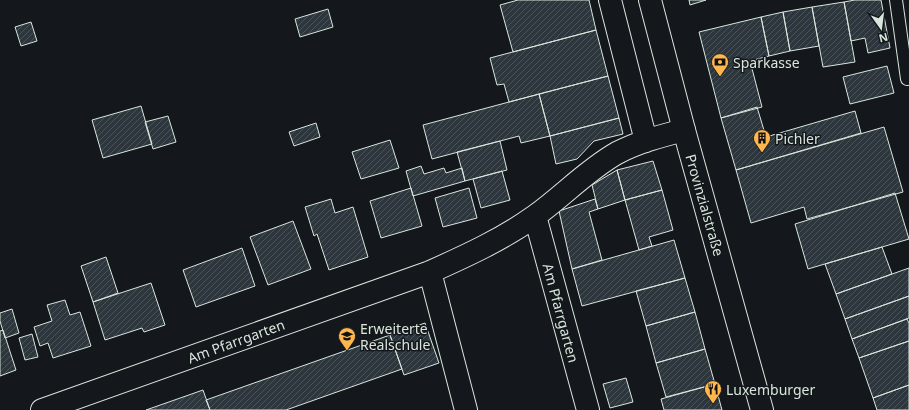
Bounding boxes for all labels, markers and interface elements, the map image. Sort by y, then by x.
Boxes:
north arrow [861,8,901,48]
text: N [877,30,890,47]
bank icon: Sparkasse [710,52,730,77]
place label: Sparkasse [733,53,800,72]
building icon: Pichler [752,128,772,153]
place label: Pichler [775,129,820,148]
street label: Provinzialstraße [681,152,729,258]
street label: Am Pfarrgarten [539,261,583,365]
street label: Am Pfarrgarten [185,315,287,367]
place label: Erweiterte Realschule [360,319,430,354]
school or university icon: Erweiterte Realschule [337,326,357,351]
restaurant icon: Luxemburger [703,379,723,404]
place label: Luxemburger [726,380,816,399]

